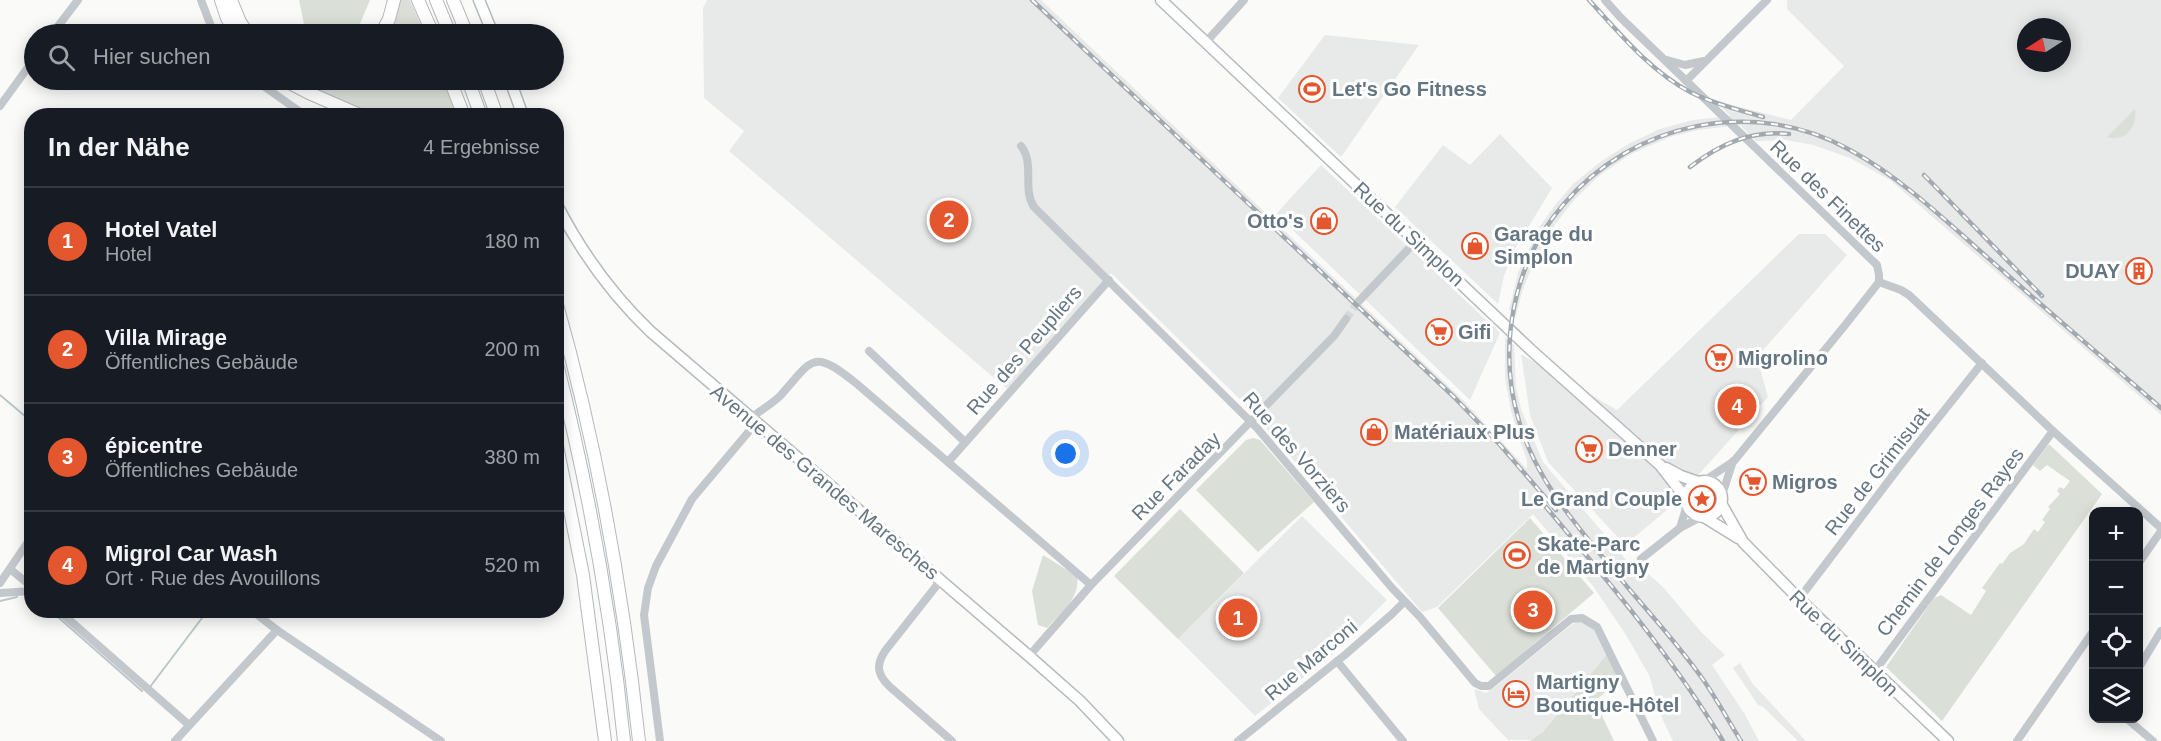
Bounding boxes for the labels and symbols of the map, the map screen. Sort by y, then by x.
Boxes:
north arrow [2017,18,2071,72]
sports icon: Let's Go Fitness [1297,74,1327,104]
place label: Let's Go Fitness [1332,78,1487,100]
street label: Rue des Finettes [1766,136,1890,256]
street label: Rue du Simplon [1349,177,1469,291]
pin: 2 [930,198,968,242]
shop icon: Otto's [1309,206,1339,236]
place label: Otto's [1247,210,1304,232]
place label: Garage du Simplon [1494,223,1593,268]
shop icon: Garage du Simplon [1460,231,1490,261]
building icon: DUAY [2124,256,2154,286]
place label: DUAY [2065,260,2121,282]
street label: Rue des Peupliers [962,281,1086,419]
supermarket icon: Gifi [1424,317,1454,347]
place label: Gifi [1458,321,1491,343]
supermarket icon: Migrolino [1704,343,1734,373]
place label: Migrolino [1738,347,1828,369]
street label: Avenue des Grandes Maresches [706,380,944,584]
pin: 4 [1718,384,1756,428]
street label: Rue des Vorziers [1239,387,1355,517]
street label: Rue de Grimisuat [1820,403,1934,539]
shop icon: Matériaux Plus [1359,417,1389,447]
place label: Matériaux Plus [1394,421,1535,443]
street label: Rue Faraday [1127,427,1225,525]
supermarket icon: Denner [1574,434,1604,464]
place label: Denner [1608,438,1677,460]
your location [1051,439,1080,468]
street label: Chemin de Longes Rayes [1872,443,2028,641]
supermarket icon: Migros [1738,467,1768,497]
place label: Migros [1772,471,1838,493]
place icon: Le Grand Couple [1687,484,1717,514]
place label: Le Grand Couple [1521,488,1682,510]
place label: Skate-Parc de Martigny [1537,533,1650,578]
sports icon: Skate-Parc de Martigny [1502,540,1532,570]
street label: Rue du Simplon [1785,586,1903,700]
pin: 3 [1514,588,1552,632]
pin: 1 [1218,596,1258,640]
street label: Rue Marconi [1260,615,1362,705]
place label: Martigny Boutique-Hôtel [1536,671,1679,716]
hotel icon: Martigny Boutique-Hôtel [1501,679,1531,709]

